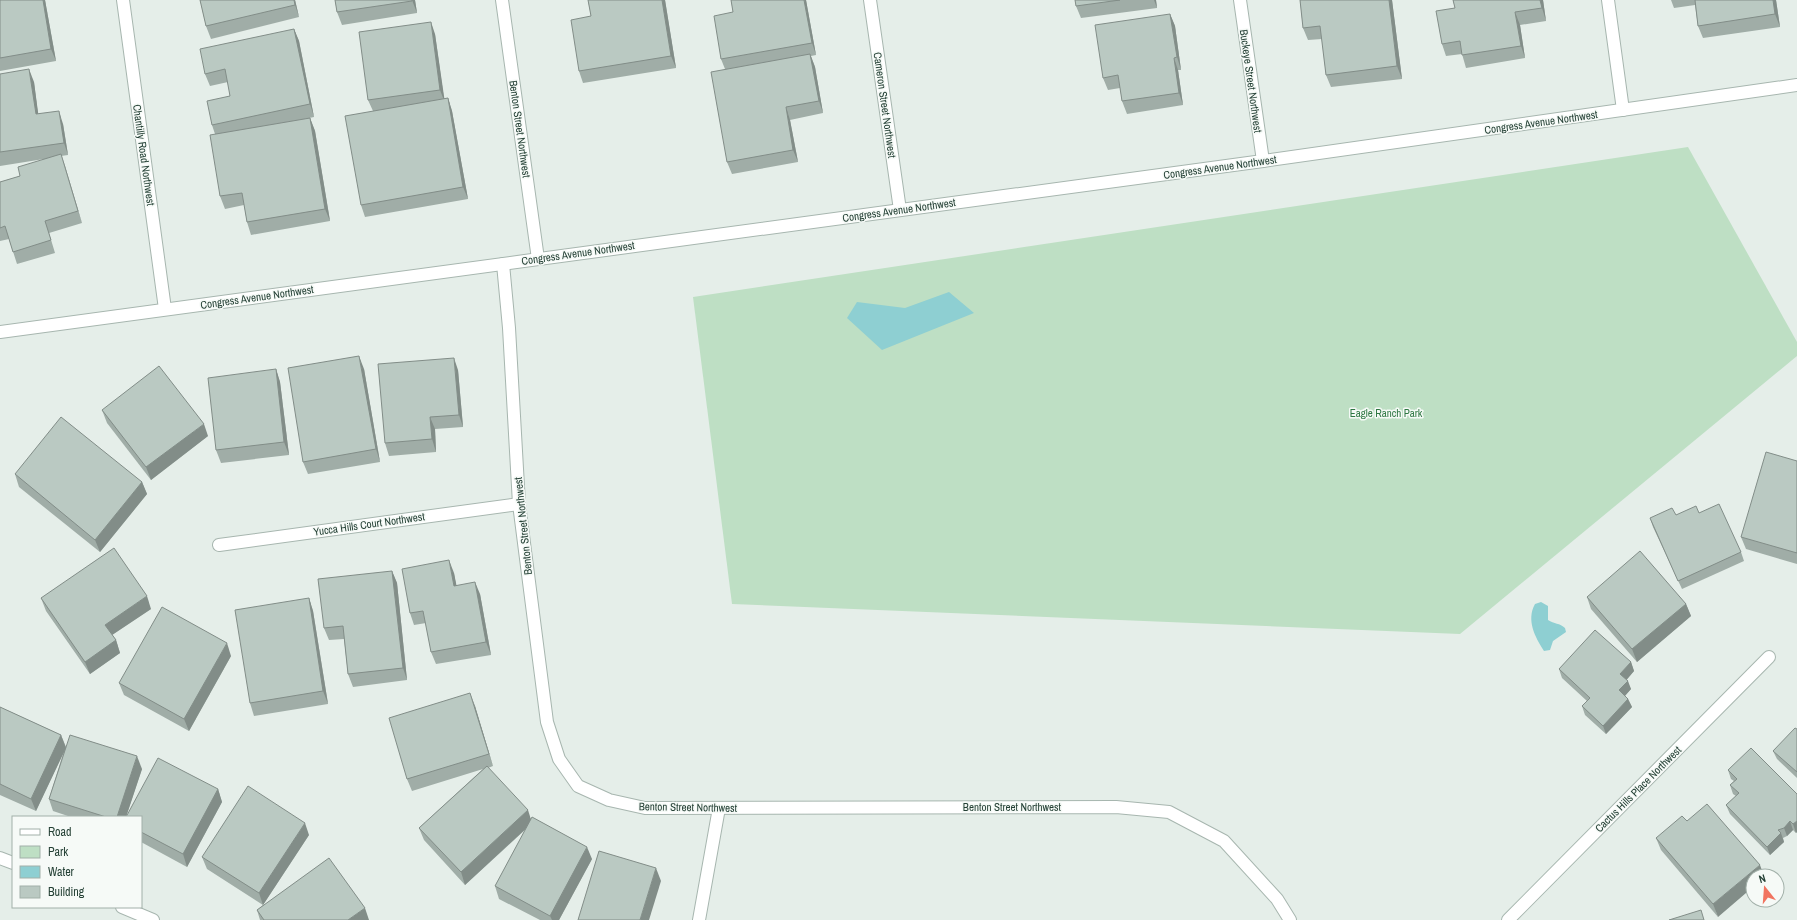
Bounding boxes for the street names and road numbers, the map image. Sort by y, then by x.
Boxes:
street label: Buckeye Street Northwest [1237,28,1265,134]
street label: Cameron Street Northwest [871,51,899,159]
street label: Benton Street Northwest [506,79,534,179]
street label: Chantilly Road Northwest [130,103,158,207]
street label: Congress Avenue Northwest [1483,107,1599,137]
street label: Congress Avenue Northwest [1162,152,1278,182]
street label: Congress Avenue Northwest [841,195,957,225]
street label: Congress Avenue Northwest [520,238,636,268]
street label: Congress Avenue Northwest [199,282,315,312]
street label: Benton Street Northwest [511,476,535,576]
street label: Yucca Hills Court Northwest [312,509,426,539]
street label: Cactus Hills Place Northwest [1592,743,1684,835]
street label: Benton Street Northwest [639,799,738,815]
street label: Benton Street Northwest [963,800,1062,814]

